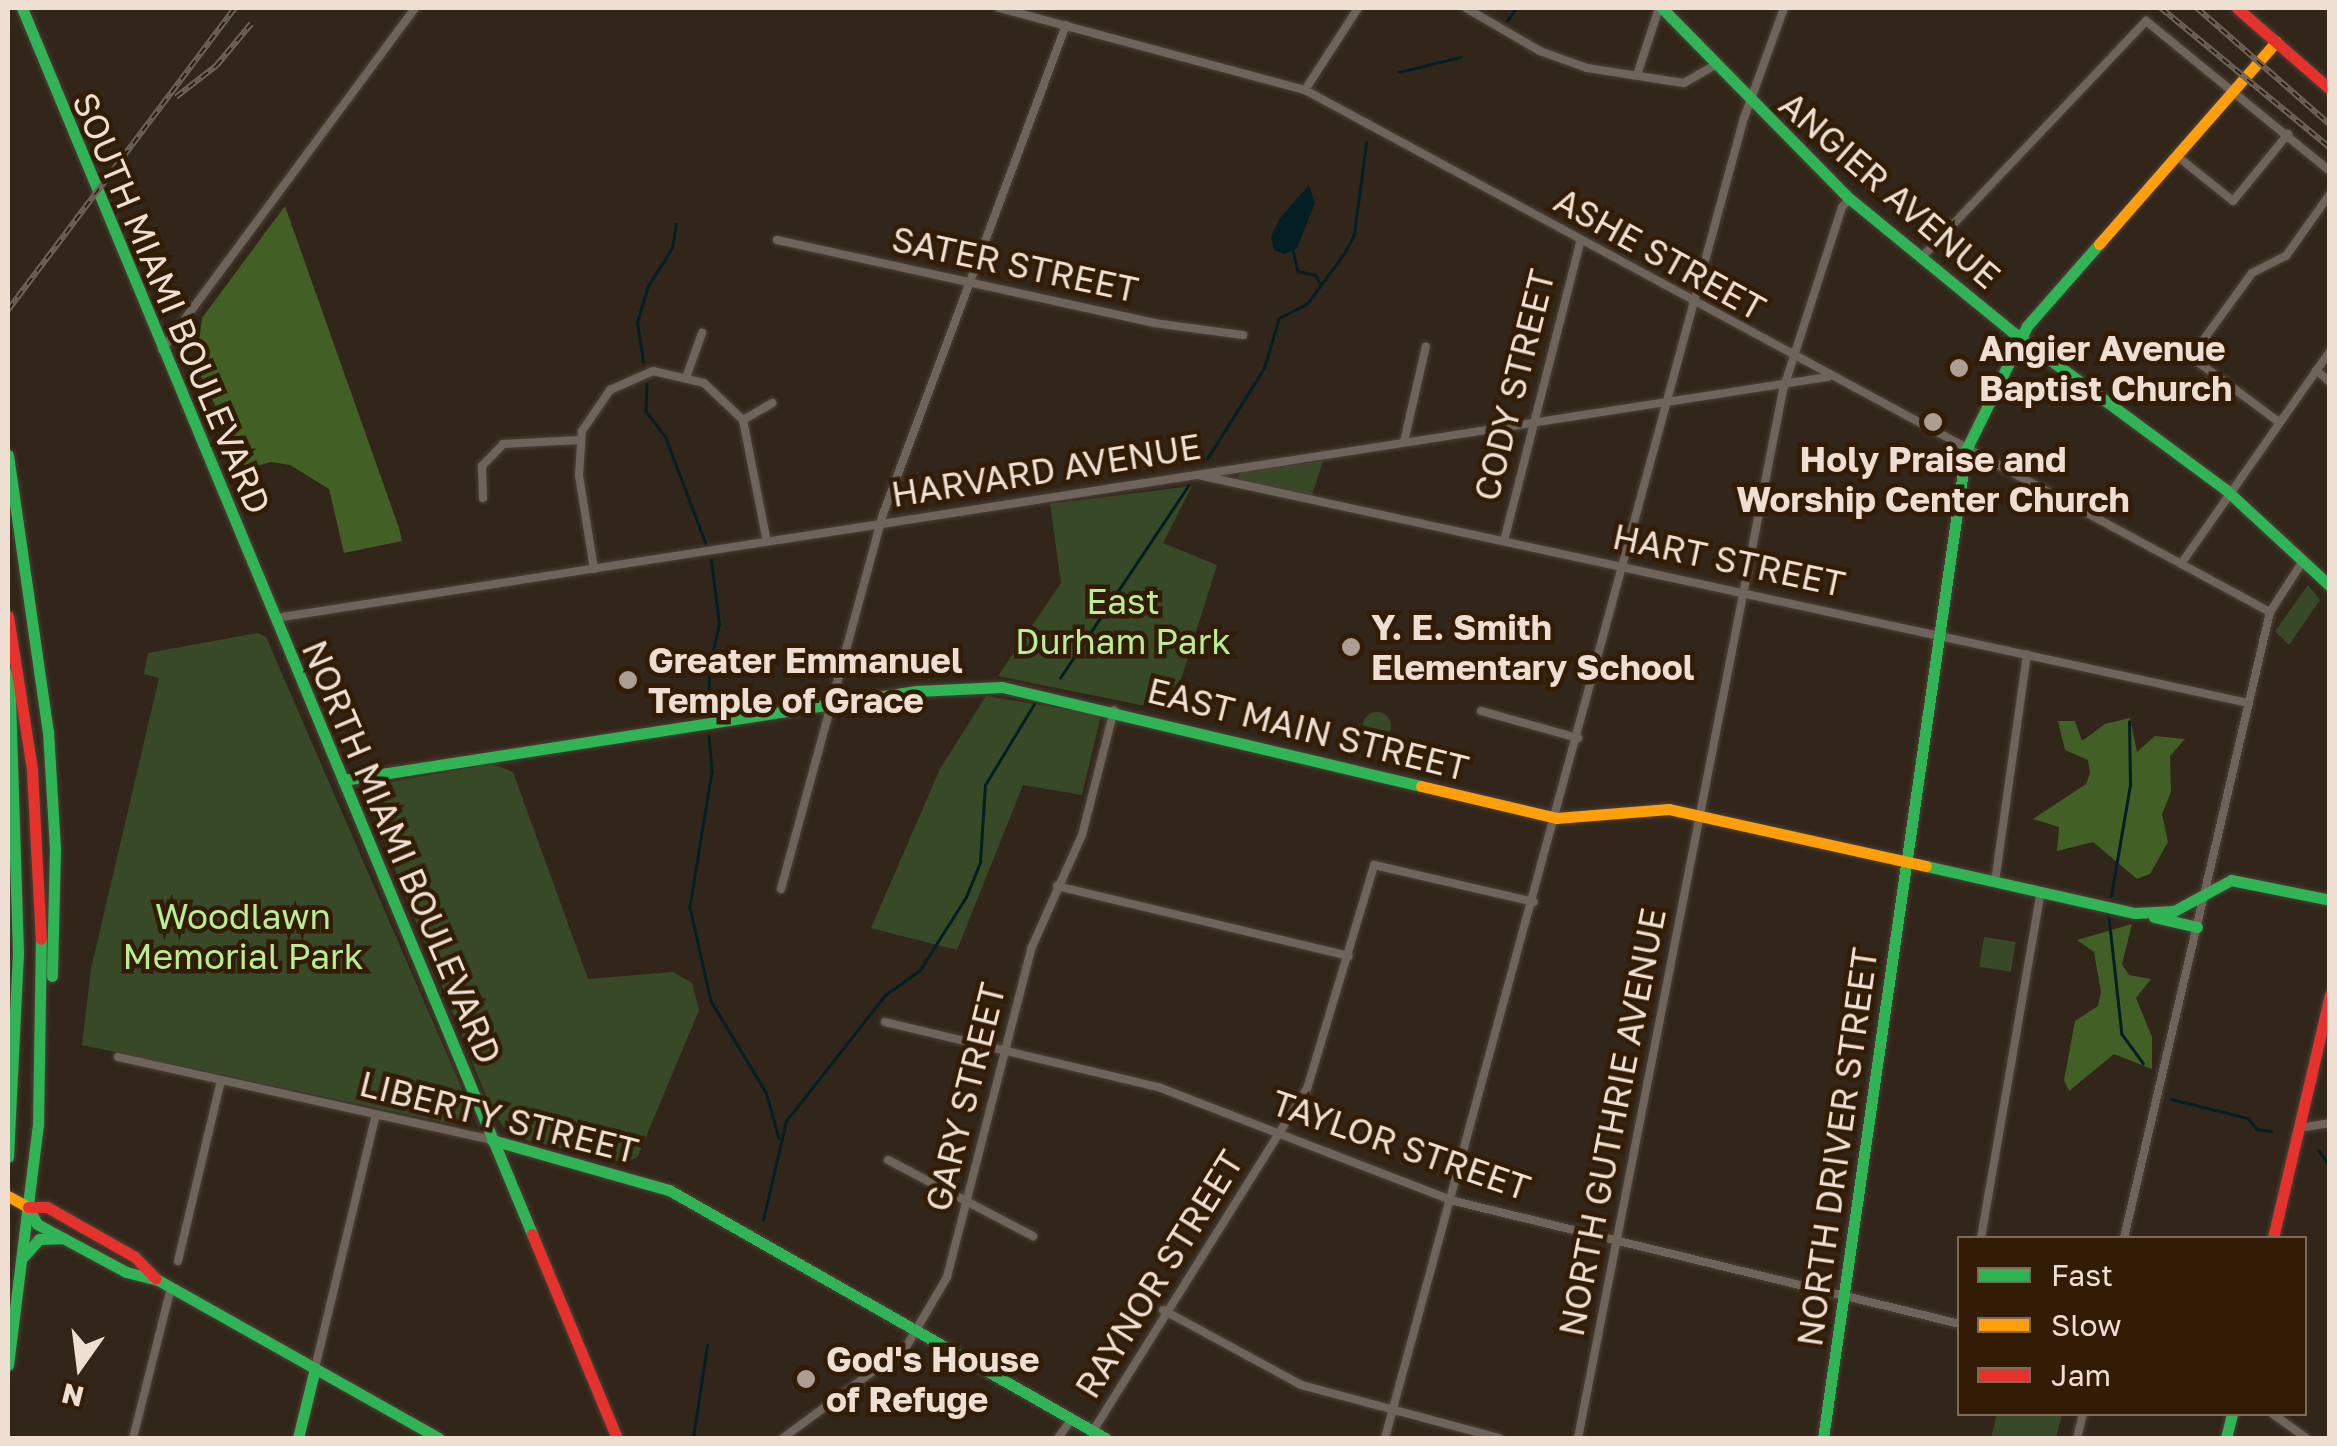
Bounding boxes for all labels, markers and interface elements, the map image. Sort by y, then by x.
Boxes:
street label: ANGIER AVENUE [1771,83,2009,297]
street label: SOUTH MIAMI BOULEVARD [64,86,280,520]
street label: ASHE STREET [1547,179,1773,329]
street label: SATER STREET [888,217,1142,311]
street label: CODY STREET [1465,265,1563,505]
place label: Angier Avenue Baptist Church [1979,327,2232,409]
marker: Angier Avenue Baptist Church [1948,357,1970,379]
marker: Holy Praise and Worship Center Church [1922,411,1944,433]
street label: HARVARD AVENUE [888,425,1204,515]
place label: Holy Praise and Worship Center Church [1736,438,2130,520]
street label: HART STREET [1609,515,1849,605]
park label: East Durham Park [1015,580,1231,662]
place label: Y. E. Smith Elementary School [1371,606,1695,688]
street label: NORTH MIAMI BOULEVARD [294,634,510,1070]
marker: Y. E. Smith Elementary School [1340,636,1362,658]
place label: Greater Emmanuel Temple of Grace [648,639,963,721]
marker: Greater Emmanuel Temple of Grace [617,669,639,691]
street label: EAST MAIN STREET [1143,669,1473,789]
park label: Woodlawn Memorial Park [123,895,363,977]
street label: NORTH GUTHRIE AVENUE [1550,904,1674,1340]
street label: NORTH DRIVER STREET [1788,945,1886,1349]
street label: GARY STREET [916,979,1014,1215]
street label: LIBERTY STREET [355,1062,643,1172]
street label: TAYLOR STREET [1266,1081,1536,1209]
street label: RAYNOR STREET [1066,1143,1252,1405]
legend [1957,1236,2307,1416]
text: Fast [2051,1257,2113,1293]
text: Slow [2051,1307,2122,1343]
north arrow [30,1316,130,1416]
place label: God's House of Refuge [826,1338,1040,1420]
text: Jam [2051,1357,2111,1393]
marker: God's House of Refuge [795,1368,817,1390]
text: N [58,1377,87,1414]

